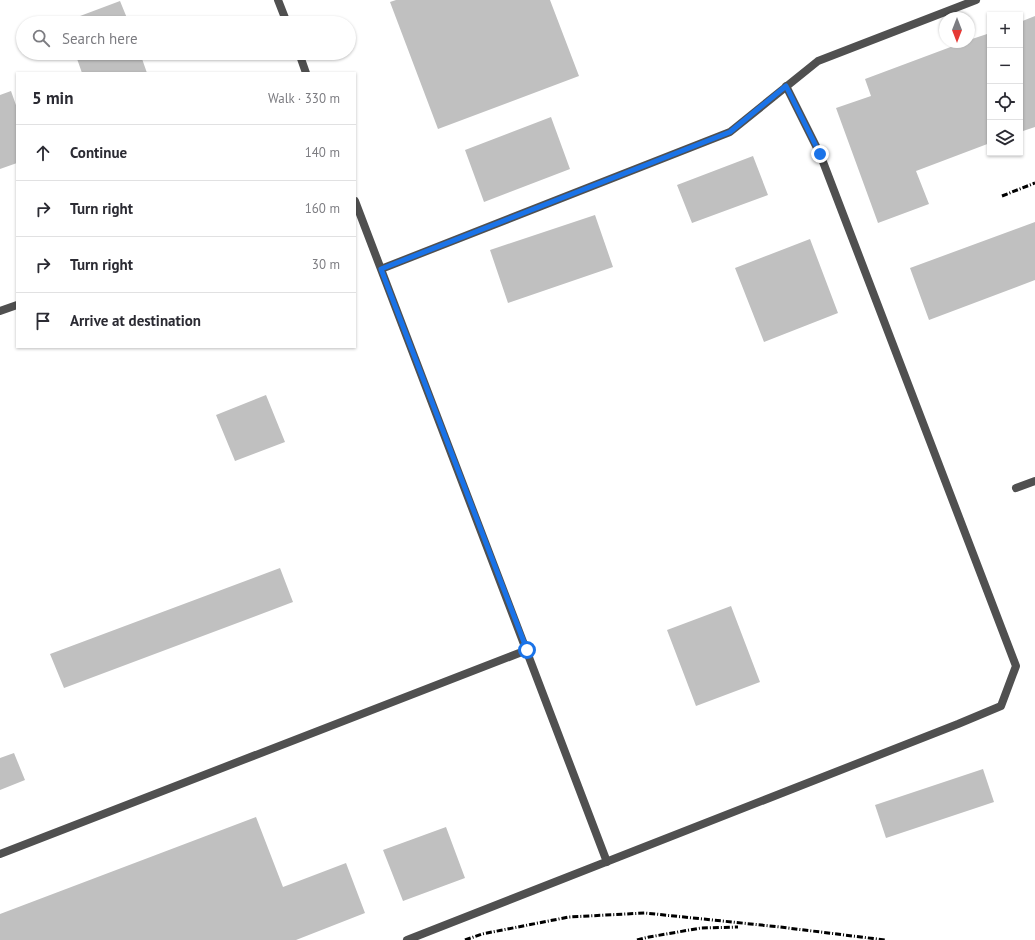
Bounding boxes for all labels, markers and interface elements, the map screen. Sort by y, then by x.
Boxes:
north arrow [939,12,975,48]
map controls [987,12,1023,156]
button: + [987,12,1023,48]
search box [16,16,356,60]
icon: search [30,27,52,49]
text: Search here [62,29,138,48]
button: − [987,48,1023,84]
button: locate [987,84,1023,120]
text: 5 min [32,87,73,109]
text: Walk · 330 m [268,90,340,107]
button: layers [987,120,1023,156]
icon: ahead [32,142,54,164]
text: Continue [70,143,127,162]
text: 140 m [305,144,340,161]
route end [811,145,829,163]
icon: right [32,198,54,220]
text: Turn right [70,199,133,218]
text: 160 m [305,200,340,217]
icon: right [32,254,54,276]
text: Turn right [70,255,133,274]
text: 30 m [312,256,340,273]
icon: arrive [32,310,54,332]
text: Arrive at destination [70,311,201,330]
route start [518,641,536,659]

